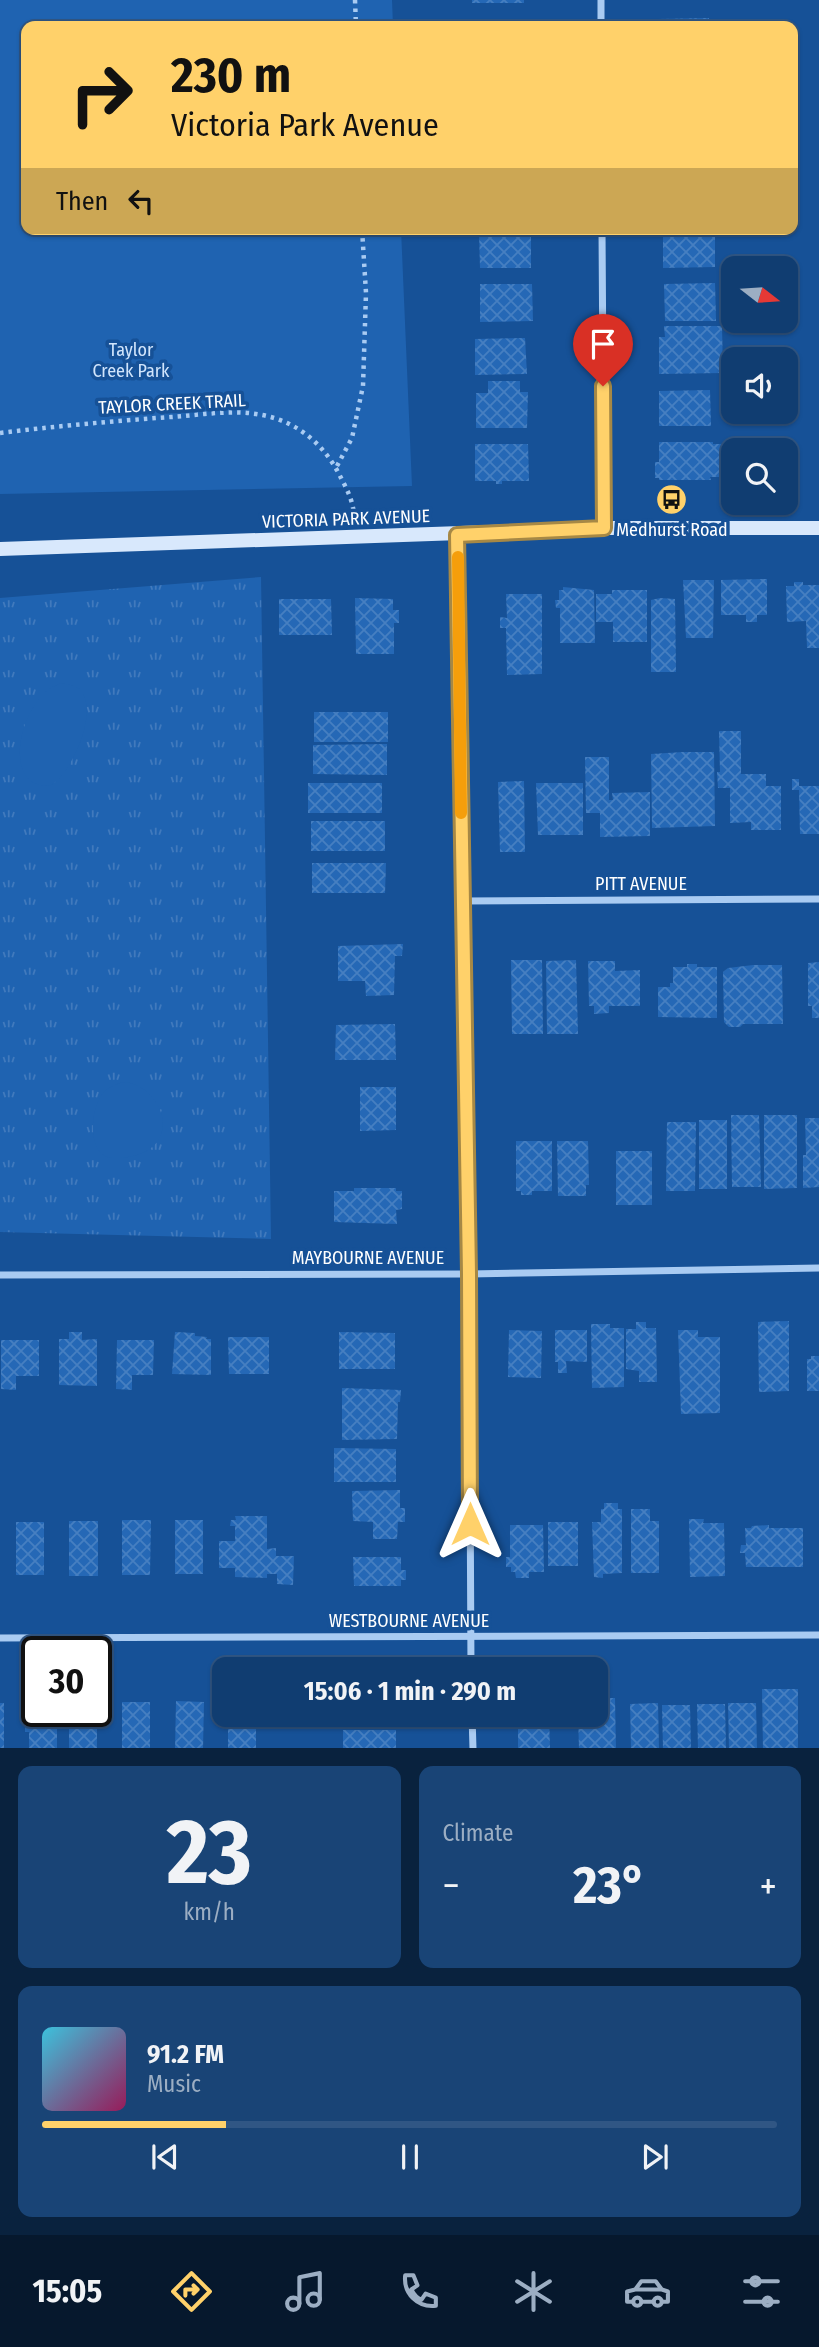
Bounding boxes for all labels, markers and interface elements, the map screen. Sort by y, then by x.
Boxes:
text: 230 m [171,46,291,105]
icon: right [56,49,147,140]
text: Victoria Park Avenue [171,106,439,144]
icon: left [122,182,160,220]
text: Then [56,186,108,217]
north arrow [721,256,798,332]
map controls [721,256,798,515]
pin [573,314,633,386]
icon: arrive [584,325,622,363]
park label: Taylor Creek Park [92,339,170,382]
button: sound [721,347,798,424]
street label: TAYLOR CREEK TRAIL [98,389,246,419]
button: search [721,438,798,515]
bus stop icon: Medhurst Road [655,483,689,517]
street label: VICTORIA PARK AVENUE [262,505,430,533]
place label: Medhurst Road [616,519,728,541]
street label: PITT AVENUE [595,873,687,895]
street label: MAYBOURNE AVENUE [292,1247,444,1269]
position arrow [433,1487,507,1561]
street label: WESTBOURNE AVENUE [329,1610,489,1632]
speed limit sign: 30 [21,1636,112,1727]
text: 15:06 · 1 min · 290 m [304,1676,516,1707]
text: 23 [167,1798,252,1907]
text: Climate [443,1819,513,1847]
text: 23° [573,1854,646,1917]
text: − [443,1863,460,1909]
text: + [760,1863,777,1909]
text: km/h [184,1898,235,1926]
text: 91.2 FM [147,2039,224,2070]
text: Music [147,2070,201,2098]
icon: previous [146,2138,184,2176]
icon: pause [391,2138,429,2176]
icon: next [636,2138,674,2176]
icon: directions [167,2267,216,2316]
icon: music [281,2267,330,2316]
icon: phone [395,2267,444,2316]
icon: climate [509,2267,558,2316]
icon: car [623,2267,672,2316]
icon: filters [737,2267,786,2316]
text: 15:05 [33,2272,102,2310]

